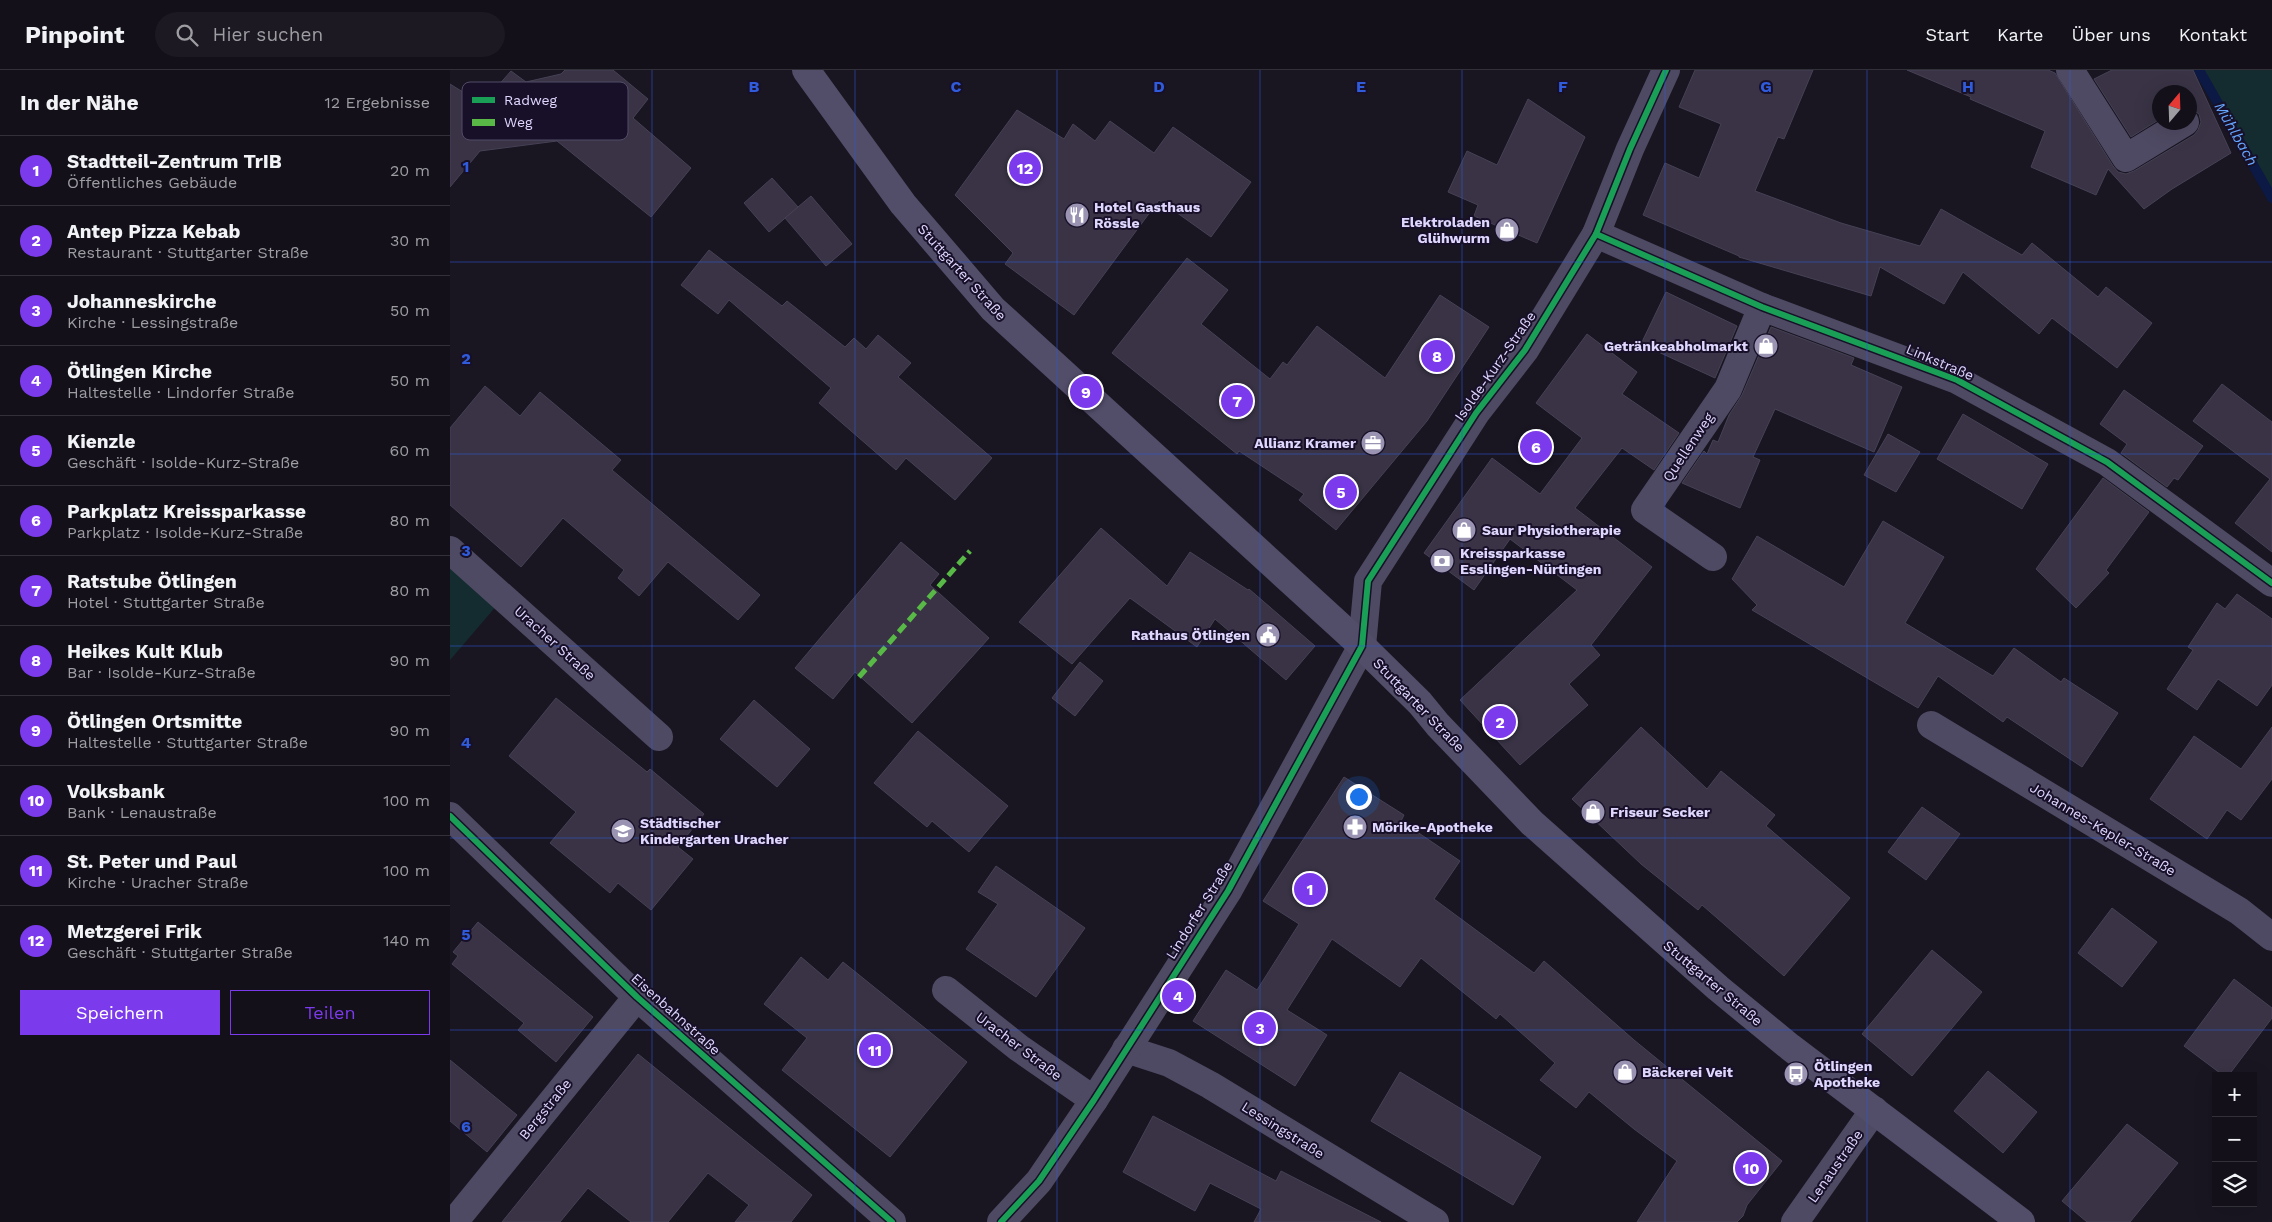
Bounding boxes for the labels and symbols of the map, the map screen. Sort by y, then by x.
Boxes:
text: B [749,77,760,96]
text: C [951,77,962,96]
text: D [1153,77,1165,96]
text: E [1356,77,1366,96]
text: F [1558,77,1568,96]
text: G [1760,77,1772,96]
text: H [1962,77,1974,96]
legend [462,82,628,140]
north arrow [2152,85,2197,130]
text: Radweg [504,92,558,108]
water label: Mühlbach [2211,99,2261,169]
text: Weg [504,114,533,130]
pin: 12 [1009,149,1041,187]
text: 1 [463,157,469,176]
place label: Hotel Gasthaus Rössle [1094,199,1201,231]
restaurant icon: Hotel Gasthaus Rössle [1064,202,1090,228]
place label: Elektroladen Glühwurm [1401,214,1490,246]
shop icon: Elektroladen Glühwurm [1494,217,1520,243]
street label: Stuttgarter Straße [915,221,1009,323]
street label: Isolde-Kurz-Straße [1451,308,1539,424]
shop icon: Getränkeabholmarkt [1753,333,1779,359]
pin: 8 [1421,337,1453,375]
place label: Getränkeabholmarkt [1604,338,1748,354]
street label: Linkstraße [1904,341,1976,383]
text: 2 [461,349,471,368]
pin: 9 [1070,373,1102,411]
pin: 7 [1221,382,1253,420]
street label: Quellenweg [1659,409,1717,484]
pin: 6 [1520,428,1552,466]
office icon: Allianz Kramer [1360,430,1386,456]
place label: Allianz Kramer [1254,435,1356,451]
pin: 5 [1325,473,1357,511]
shop icon: Saur Physiotherapie [1451,517,1477,543]
place label: Saur Physiotherapie [1482,522,1621,538]
text: 3 [461,541,471,560]
place label: Kreissparkasse Esslingen-Nürtingen [1460,545,1601,577]
bank icon: Kreissparkasse Esslingen-Nürtingen [1429,548,1455,574]
street label: Uracher Straße [511,603,599,683]
public building icon: Rathaus Ötlingen [1255,622,1281,648]
place label: Rathaus Ötlingen [1131,627,1250,643]
street label: Stuttgarter Straße [1370,655,1468,755]
pin: 2 [1484,703,1516,741]
text: 4 [461,733,471,752]
street label: Johannes-Kepler-Straße [2027,779,2179,879]
your location [1346,784,1372,810]
shop icon: Friseur Secker [1580,799,1606,825]
place label: Friseur Secker [1610,804,1710,820]
pharmacy icon: Mörike-Apotheke [1342,814,1368,840]
place label: Städtischer Kindergarten Uracher [640,815,789,847]
school or university icon: Städtischer Kindergarten Uracher [610,818,636,844]
place label: Mörike-Apotheke [1372,819,1493,835]
street label: Lindorfer Straße [1162,858,1236,962]
pin: 1 [1294,870,1326,908]
text: 5 [461,925,471,944]
street label: Stuttgarter Straße [1660,937,1766,1029]
street label: Eisenbahnstraße [628,970,724,1058]
pin: 4 [1162,977,1194,1015]
street label: Uracher Straße [973,1009,1065,1083]
pin: 3 [1244,1009,1276,1047]
pin: 11 [859,1031,891,1069]
place label: Ötlingen Apotheke [1814,1058,1880,1090]
shop icon: Bäckerei Veit [1612,1059,1638,1085]
bus stop icon: Ötlingen Apotheke [1783,1061,1809,1087]
place label: Bäckerei Veit [1642,1064,1733,1080]
street label: Bergstraße [516,1075,574,1143]
street label: Lessingstraße [1239,1098,1327,1162]
text: 6 [461,1117,471,1136]
street label: Lenaustraße [1804,1127,1866,1205]
pin: 10 [1735,1149,1767,1187]

